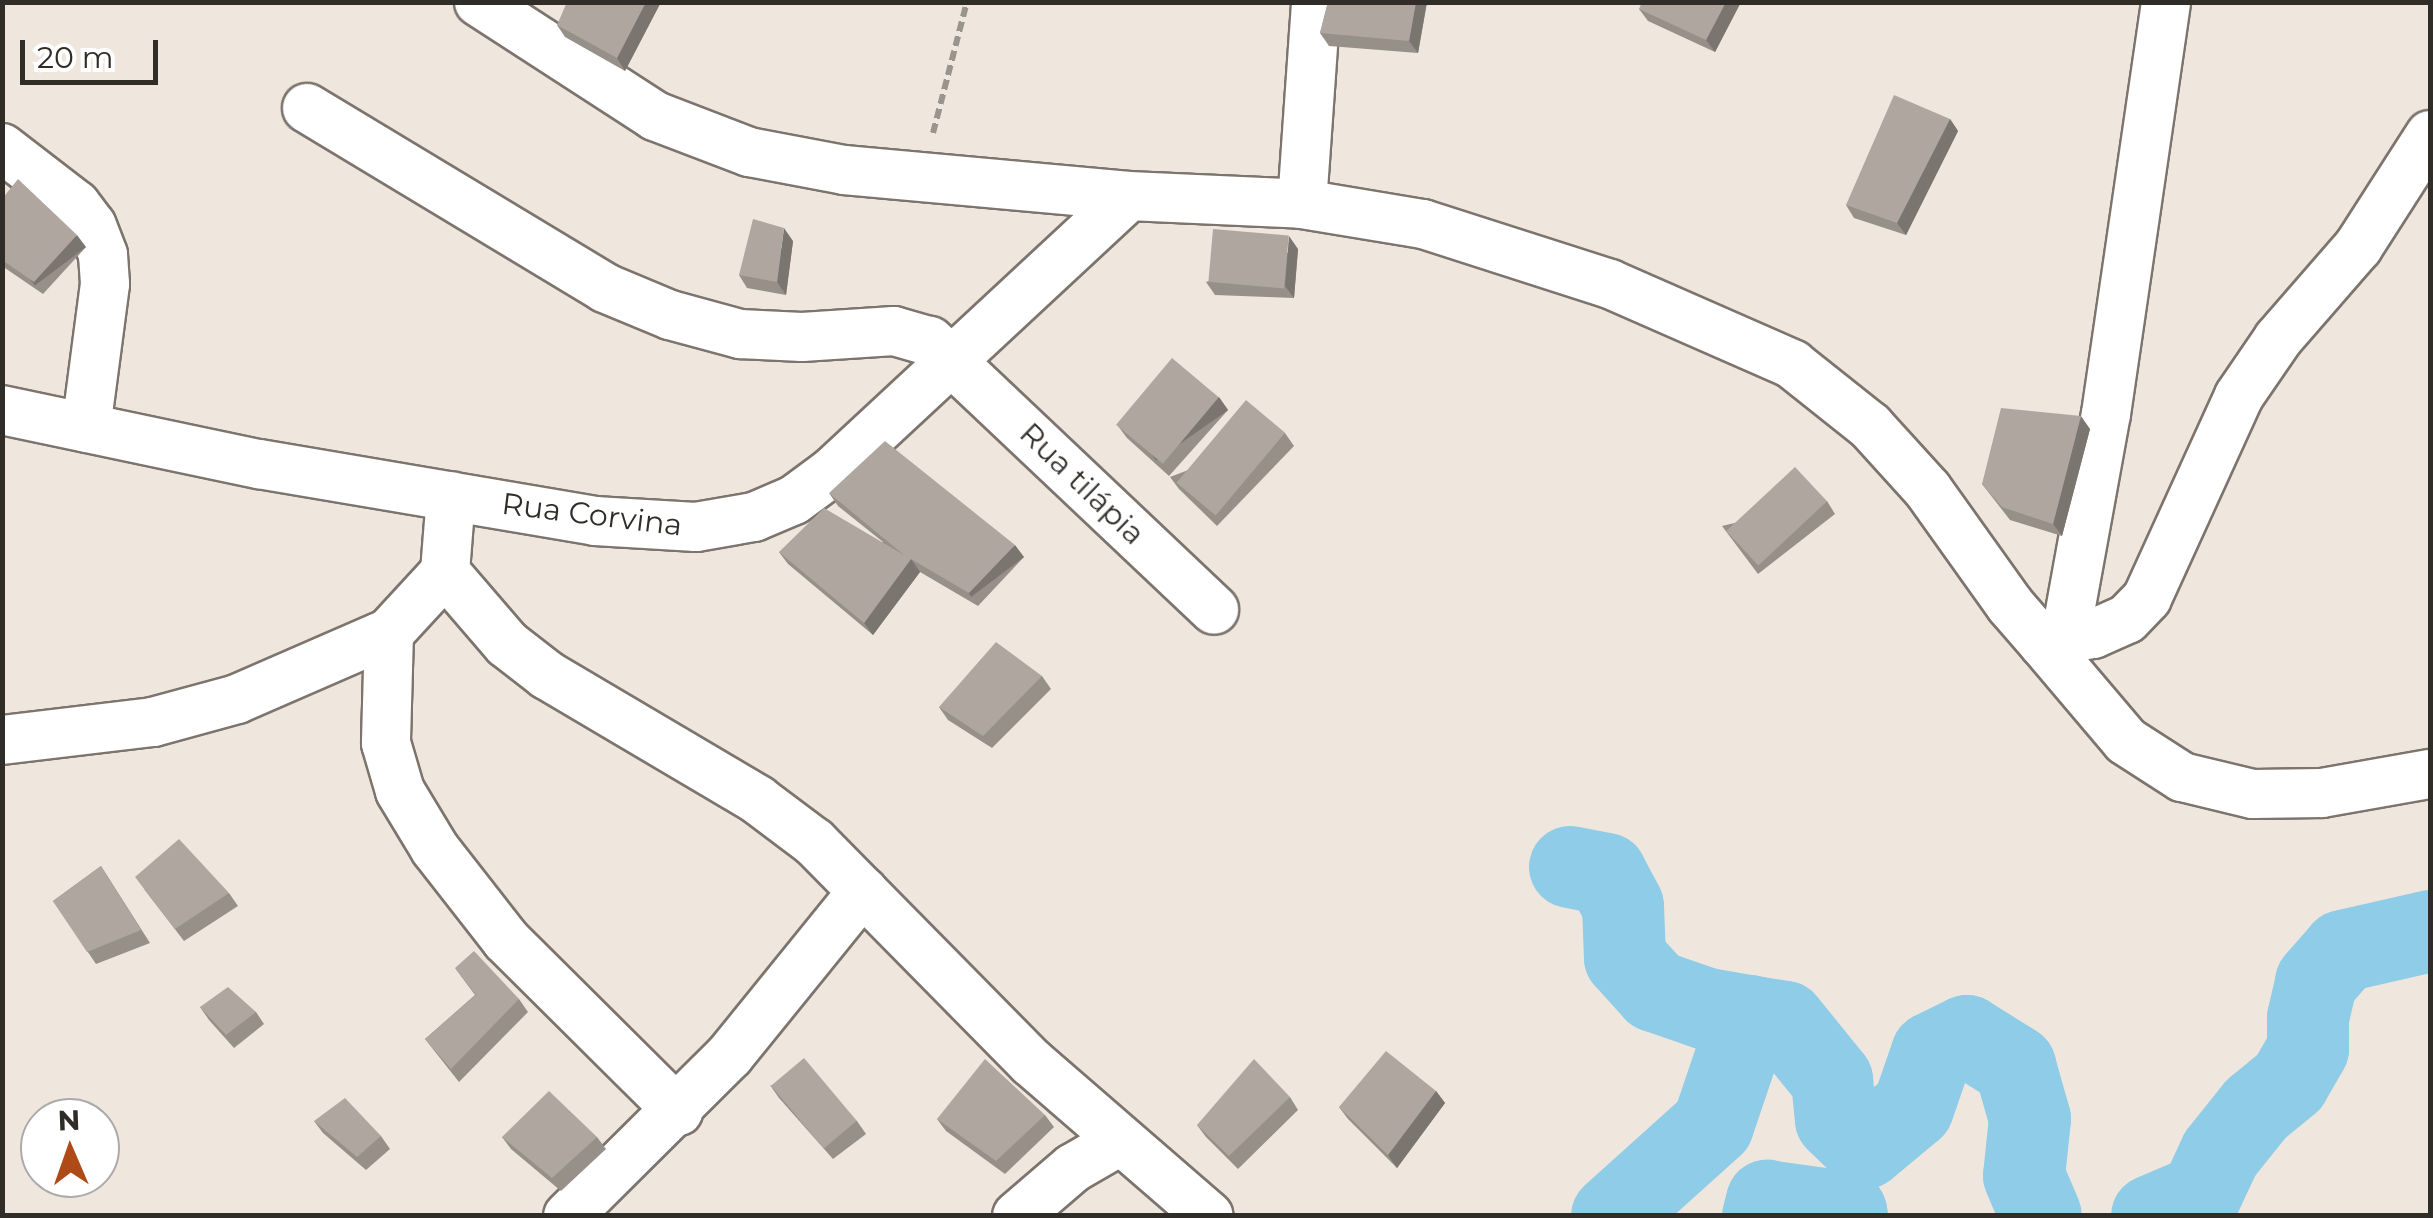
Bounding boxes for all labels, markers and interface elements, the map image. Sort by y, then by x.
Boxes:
scale bar [25,20,162,82]
text: 20 m [37,39,114,76]
street label: Rua tilápia [1012,416,1152,552]
street label: Rua Corvina [500,486,684,544]
north arrow [20,1098,120,1198]
text: N [57,1103,81,1137]

